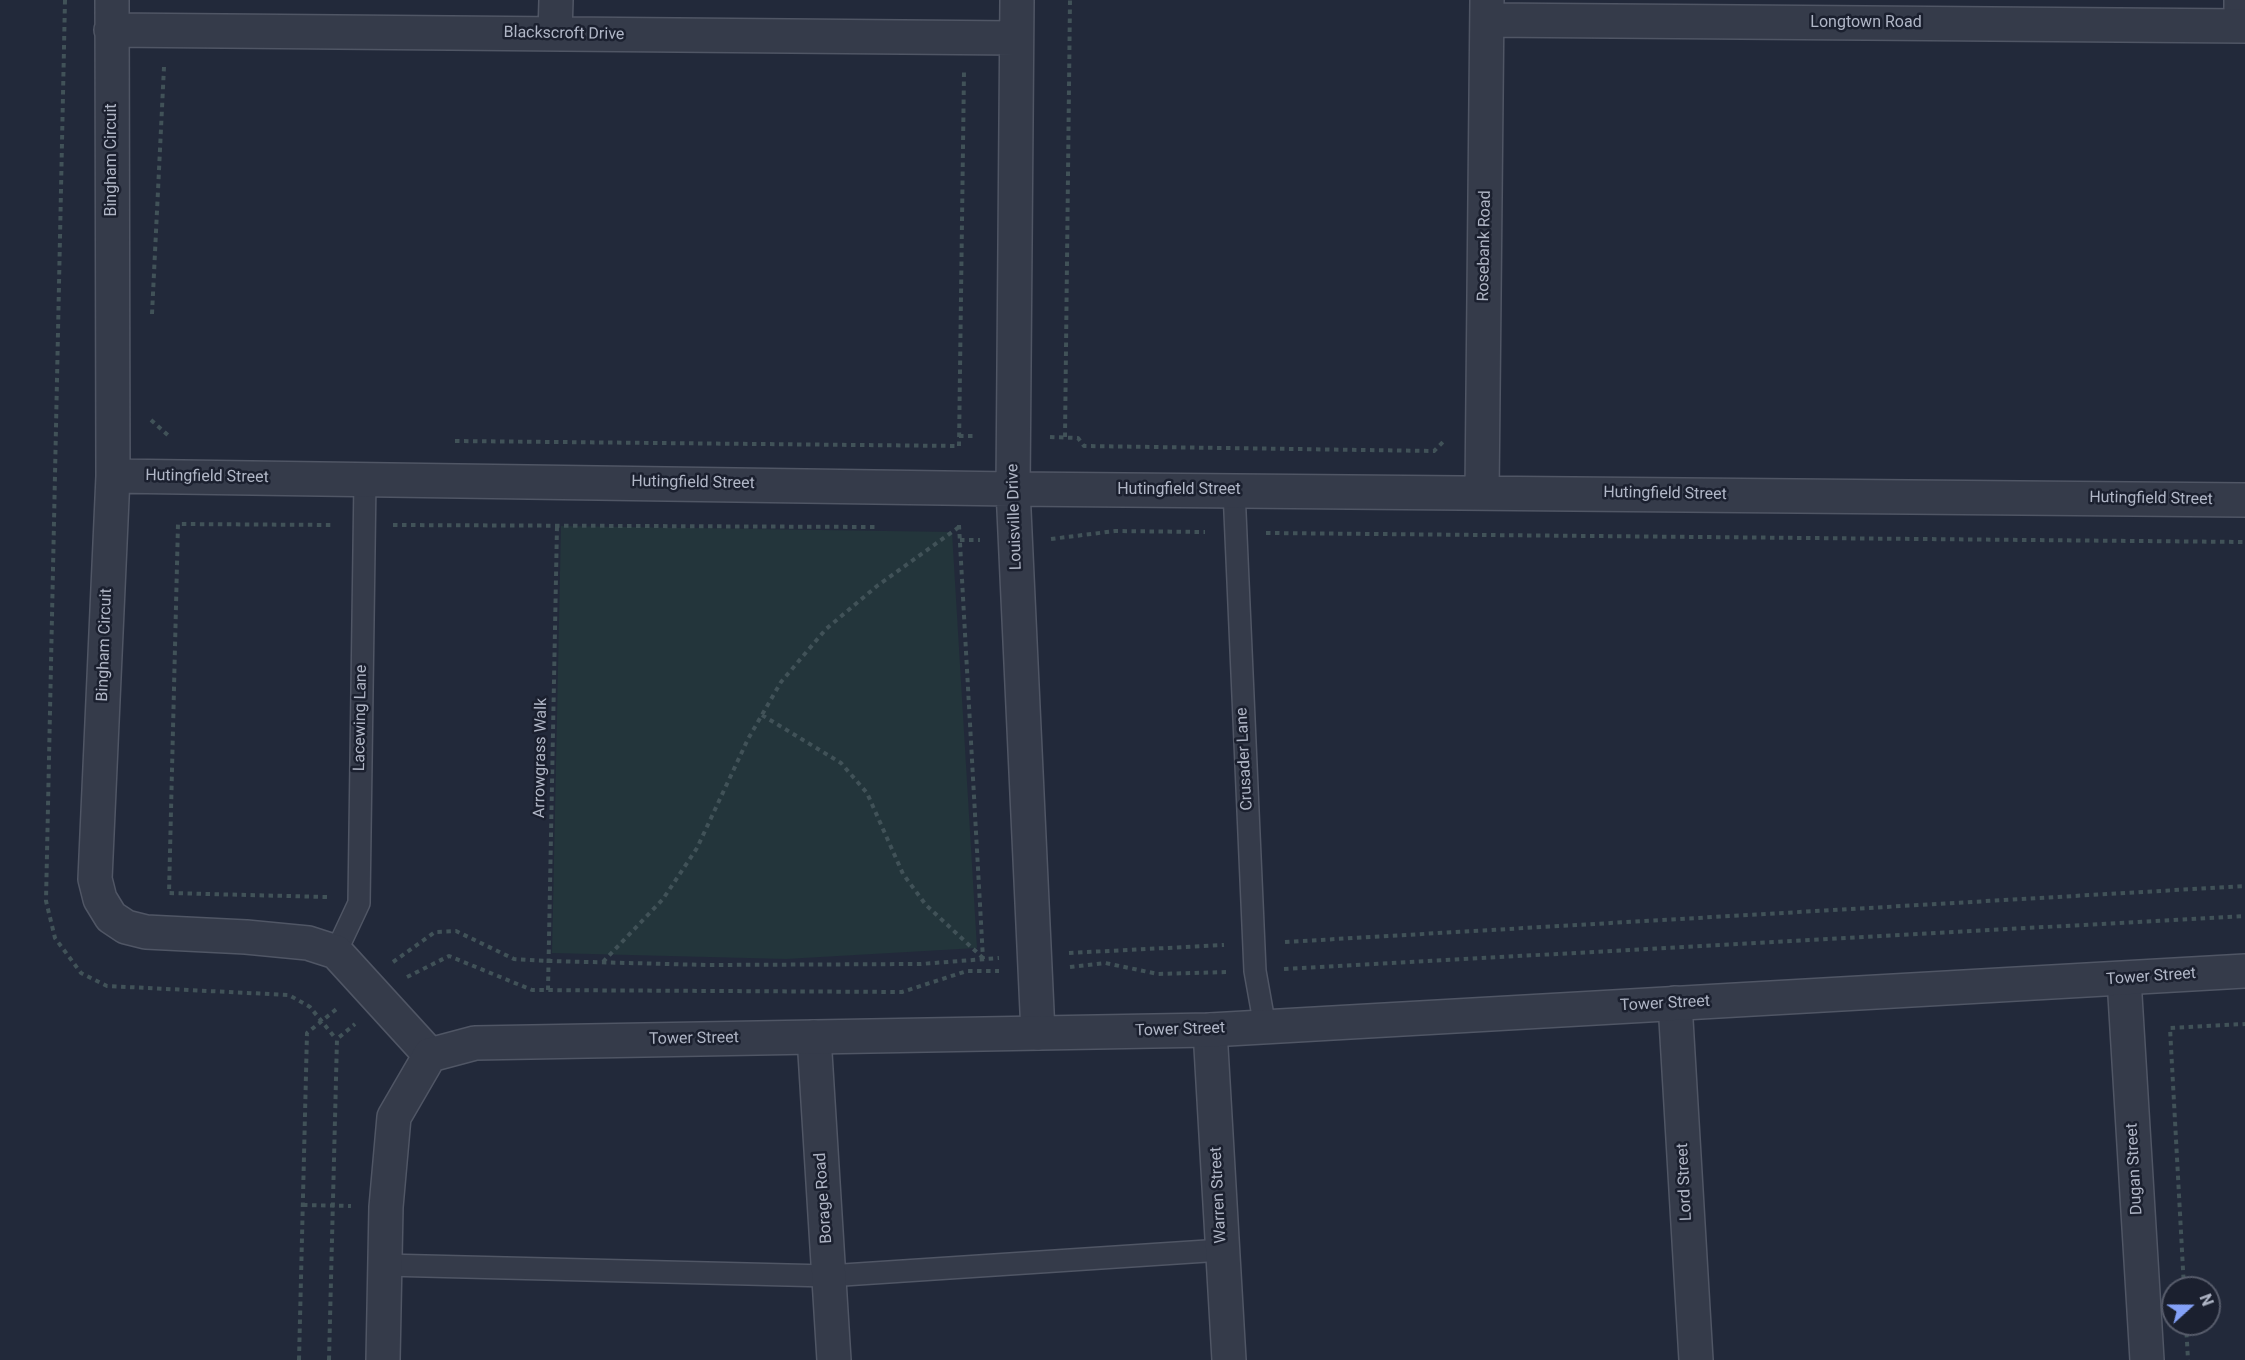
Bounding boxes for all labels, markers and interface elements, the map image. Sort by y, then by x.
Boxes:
street label: Longtown Road [1810,13,1922,33]
street label: Blackscroft Drive [503,23,625,45]
street label: Bingham Circuit [102,103,122,217]
street label: Rosebank Road [1474,190,1496,302]
street label: Louisville Drive [1004,463,1026,571]
street label: Hutingfield Street [145,466,269,488]
street label: Hutingfield Street [631,472,755,494]
street label: Hutingfield Street [1117,480,1241,500]
street label: Hutingfield Street [1603,483,1727,505]
street label: Hutingfield Street [2089,488,2213,510]
street label: Bingham Circuit [93,588,117,702]
street label: Lacewing Lane [350,665,372,771]
street label: Arrowgrass Walk [530,698,552,818]
street label: Crusader Lane [1233,707,1257,811]
street label: Tower Street [2105,964,2197,990]
street label: Tower Street [1620,992,1710,1016]
street label: Tower Street [1135,1019,1225,1041]
street label: Tower Street [649,1029,739,1049]
street label: Dugan Street [2123,1123,2147,1215]
street label: Lord Street [1673,1142,1697,1222]
street label: Warren Street [1207,1146,1231,1244]
street label: Borage Road [811,1152,837,1244]
north arrow [2161,1276,2221,1336]
text: N [2196,1291,2217,1309]

